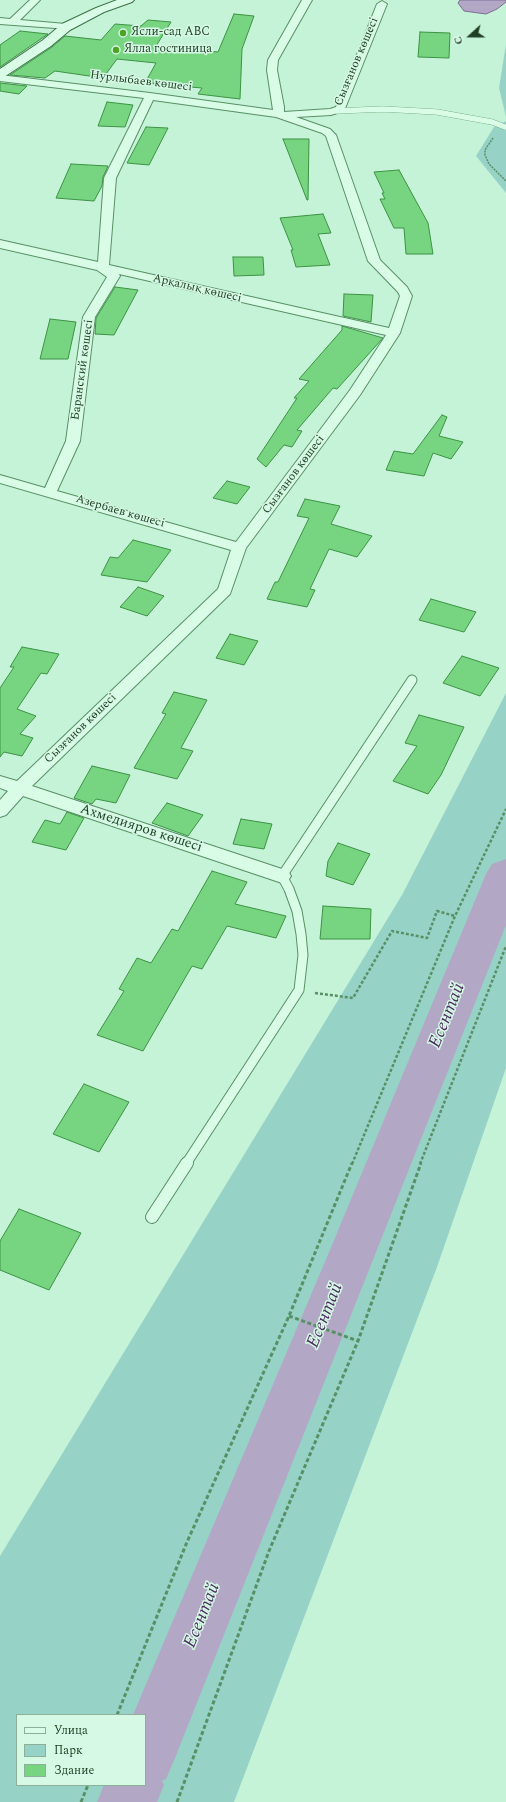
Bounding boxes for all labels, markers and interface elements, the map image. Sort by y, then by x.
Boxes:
street label: Сызғанов көшесі [332,16,382,108]
north arrow [450,16,490,56]
place label: Ясли-сад ABC [131,26,210,40]
marker: Ясли-сад ABC [118,28,128,38]
text: С [449,34,468,47]
place label: Ялла гостиница [124,43,212,57]
marker: Ялла гостиница [111,45,121,55]
street label: Нурлыбаев көшесі [89,69,193,95]
street label: Арқалық көшесі [151,272,243,306]
street label: Баранский көшесі [69,319,97,421]
street label: Сызғанов көшесі [260,433,328,517]
street label: Азербаев көшесі [74,492,166,532]
street label: Сызғанов көшесі [42,691,120,767]
street label: Ахмедияров көшесі [78,801,204,857]
water label: Есентай [425,981,471,1051]
water label: Есентай [303,1281,349,1351]
water label: Есентай [180,1581,226,1651]
legend [16,1714,146,1786]
text: Улица [54,1721,88,1740]
text: Парк [54,1741,83,1760]
text: Здание [54,1761,94,1780]

